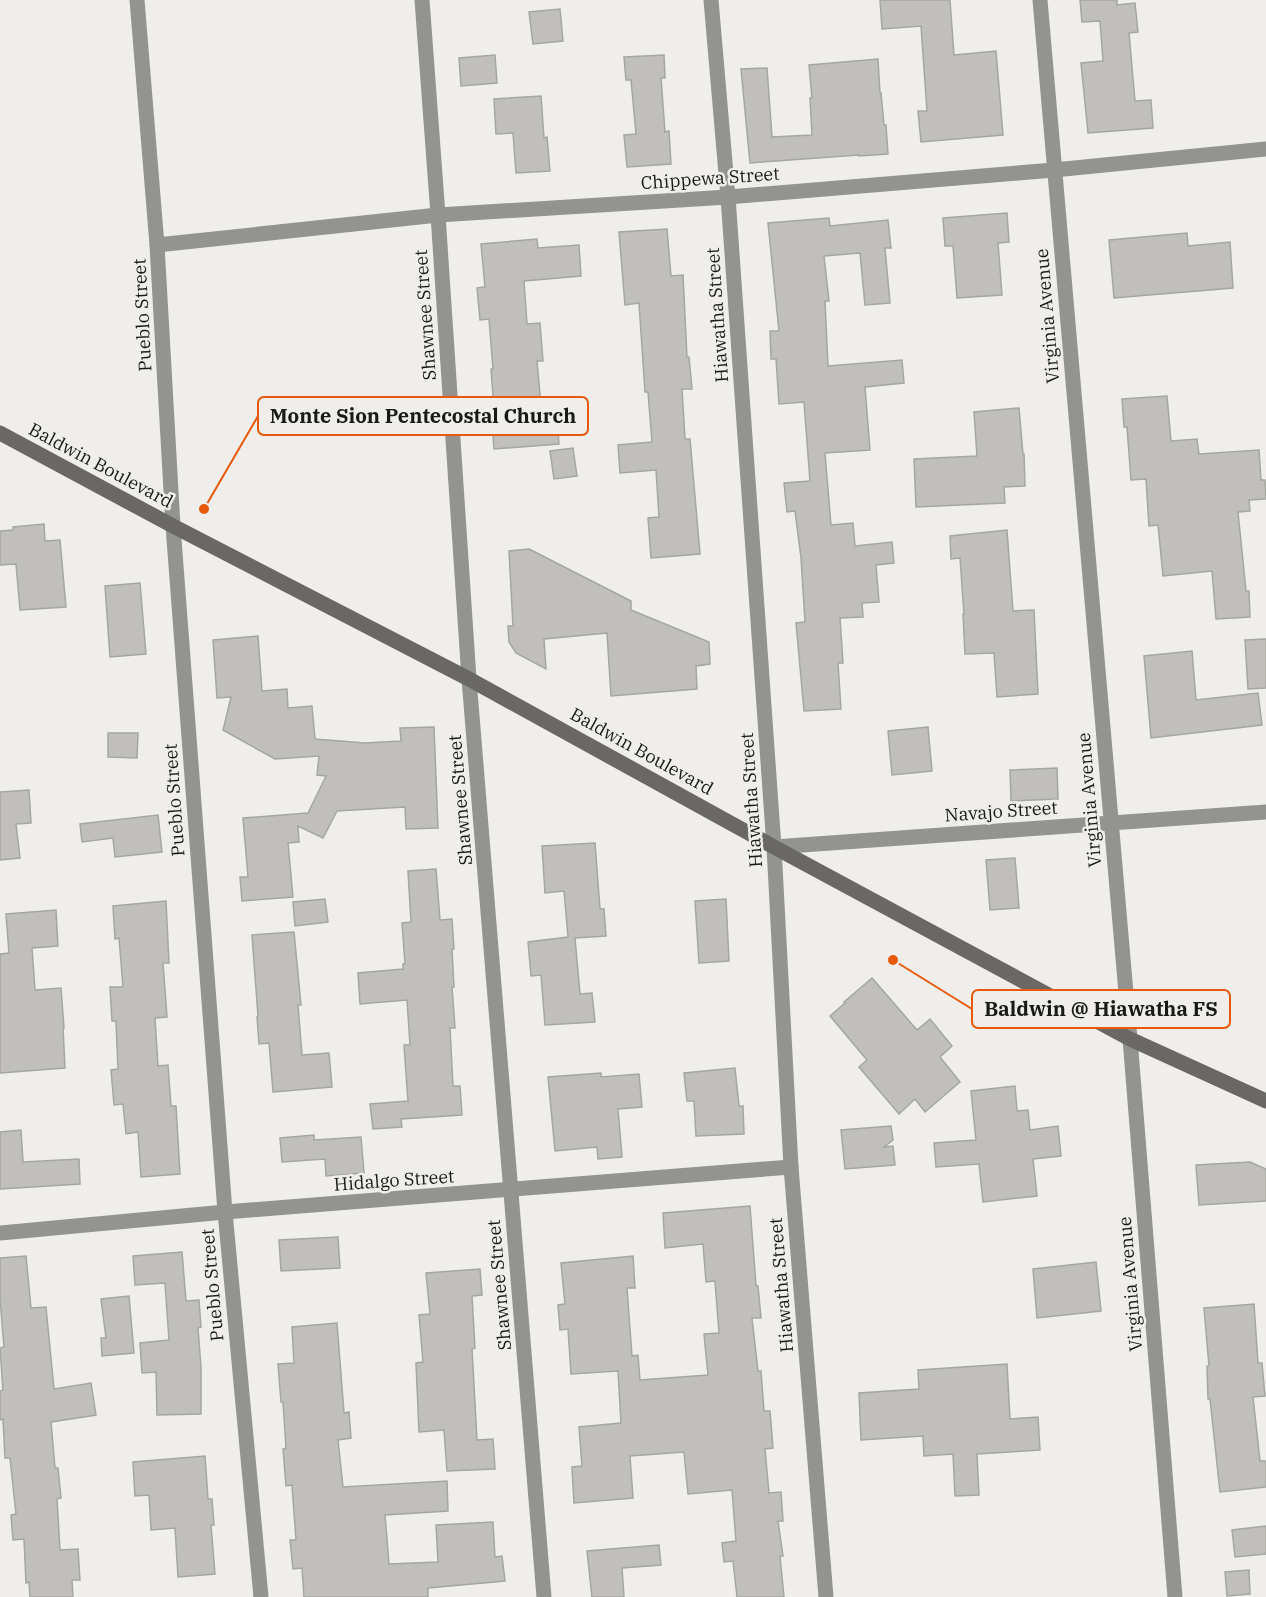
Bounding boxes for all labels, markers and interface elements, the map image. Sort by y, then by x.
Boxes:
street label: Chippewa Street [640,162,780,194]
street label: Hiawatha Street [701,247,733,383]
street label: Virginia Avenue [1030,248,1064,384]
street label: Shawnee Street [409,249,441,381]
street label: Pueblo Street [128,258,156,372]
callout: Monte Sion Pentecostal Church [258,397,588,435]
text: Monte Sion Pentecostal Church [270,402,576,429]
street label: Baldwin Boulevard [25,417,177,513]
street label: Baldwin Boulevard [566,702,718,800]
street label: Hiawatha Street [735,732,767,868]
street label: Virginia Avenue [1072,732,1106,868]
street label: Shawnee Street [443,734,477,866]
street label: Pueblo Street [159,743,189,857]
street label: Navajo Street [944,796,1058,826]
callout: Baldwin @ Hiawatha FS [972,990,1230,1028]
text: Baldwin @ Hiawatha FS [984,995,1218,1022]
street label: Hidalgo Street [333,1164,455,1196]
street label: Virginia Avenue [1113,1216,1147,1352]
street label: Hiawatha Street [764,1217,798,1353]
street label: Shawnee Street [482,1219,516,1351]
street label: Pueblo Street [196,1228,228,1342]

